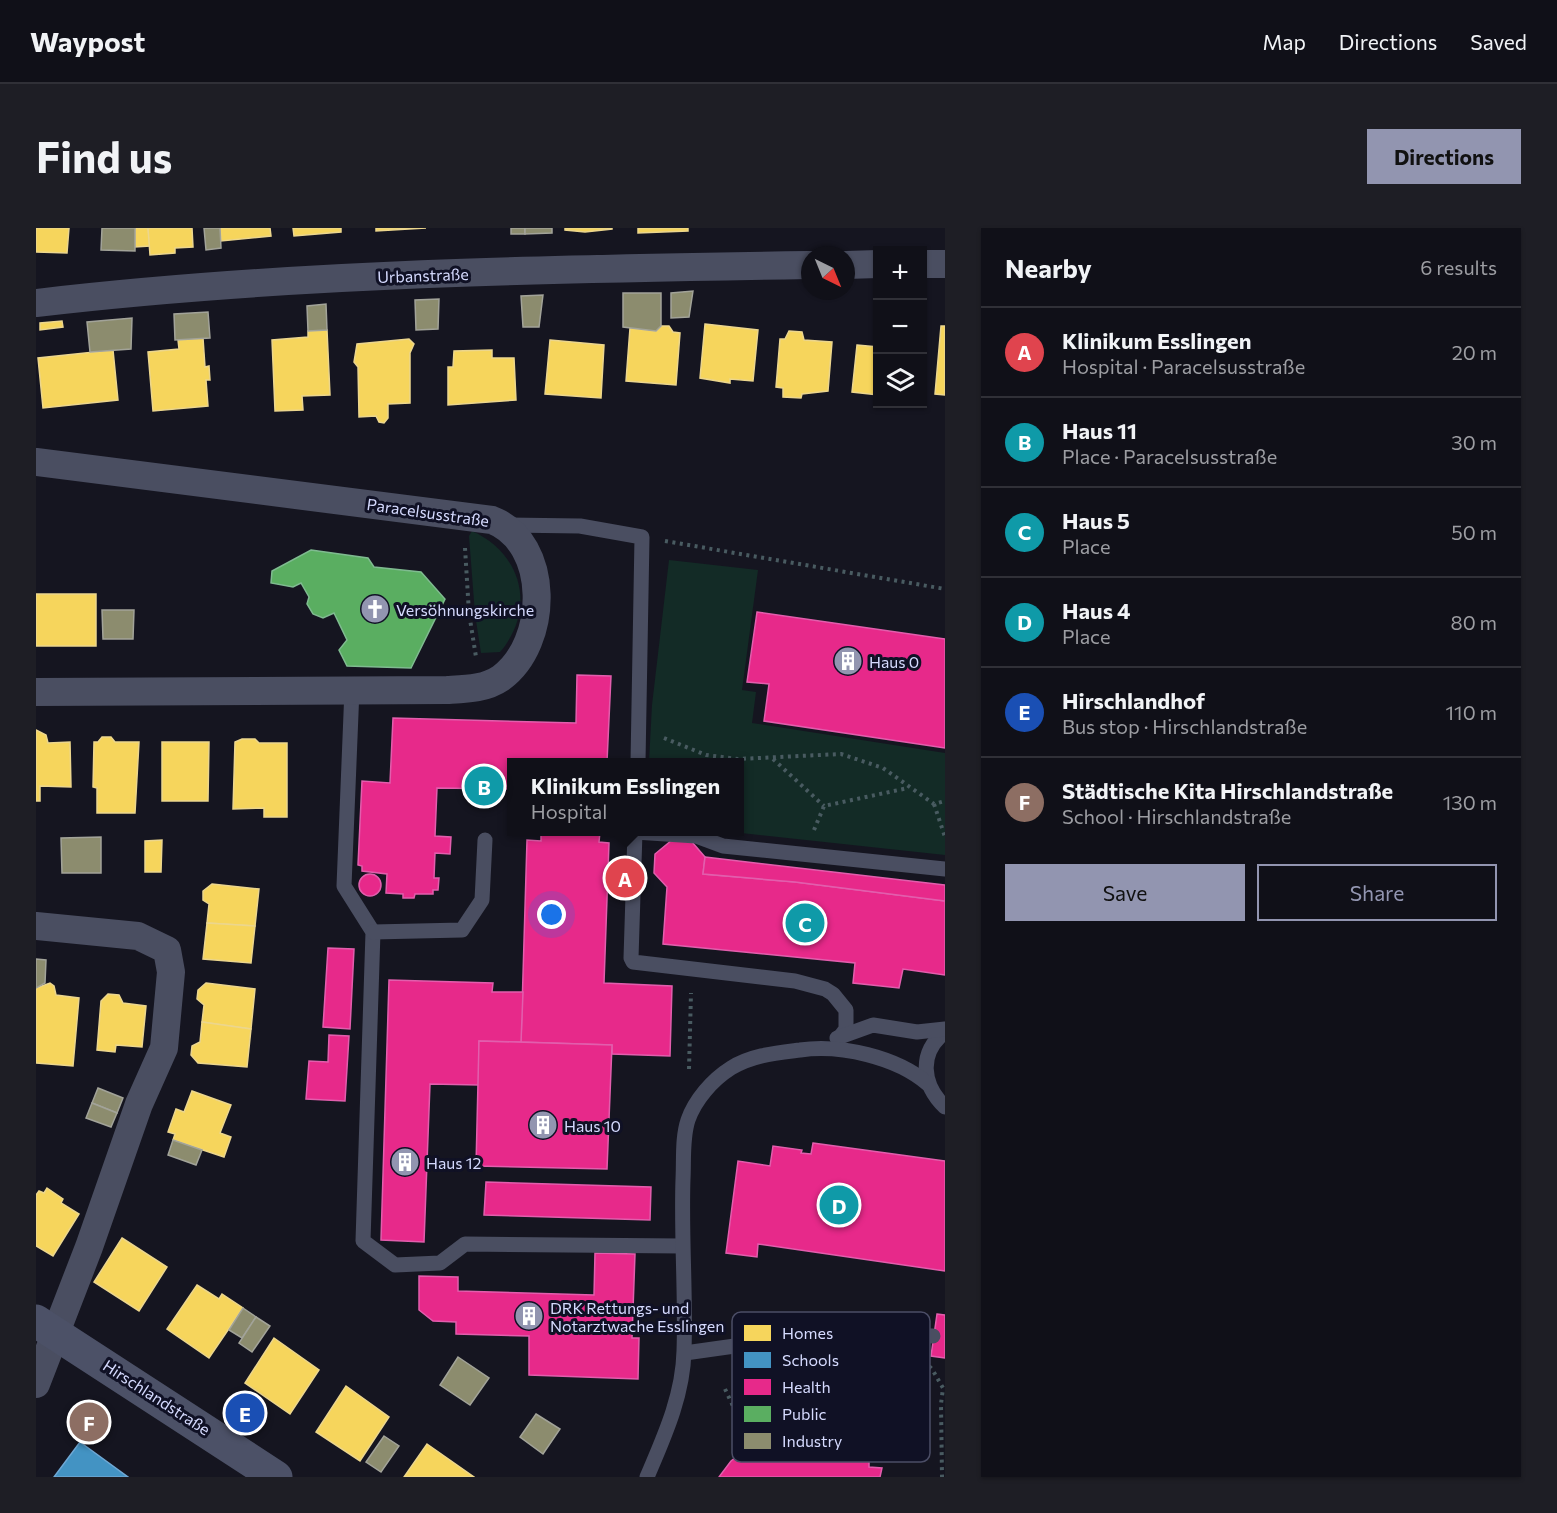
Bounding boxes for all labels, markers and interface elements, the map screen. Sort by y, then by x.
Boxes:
text: Waypost [30,24,145,58]
text: Map [1263,29,1306,54]
text: Directions [1339,29,1437,54]
text: Saved [1470,29,1527,54]
button: Directions [1367,129,1521,184]
text: Find us [36,130,172,182]
north arrow [801,246,855,300]
map controls [873,246,927,408]
button: + [873,246,927,300]
text: Nearby [1005,252,1092,283]
text: 6 results [1420,255,1497,279]
street label: Urbanstraße [377,264,469,286]
button: − [873,300,927,354]
text: Klinikum Esslingen [1062,327,1251,354]
text: A [1017,340,1032,364]
text: 20 m [1452,340,1497,364]
button: layers [873,354,927,408]
text: Hospital · Paracelsusstraße [1062,354,1305,378]
text: Haus 11 [1062,417,1137,444]
text: B [1018,430,1031,454]
text: 30 m [1451,430,1497,454]
text: Place · Paracelsusstraße [1062,444,1277,468]
street label: Paracelsusstraße [366,494,490,530]
text: Haus 5 [1062,507,1130,534]
text: C [1018,520,1031,544]
text: 50 m [1451,520,1497,544]
text: Place [1062,534,1111,558]
church icon: Versöhnungskirche [359,593,391,625]
text: Haus 4 [1062,597,1131,624]
place label: Versöhnungskirche [396,600,534,619]
text: D [1017,610,1032,634]
text: 80 m [1451,610,1497,634]
text: Place [1062,624,1111,648]
building icon: Haus 0 [832,645,864,677]
place label: Haus 0 [869,652,919,671]
text: Hirschlandhof [1062,687,1205,714]
text: E [1019,700,1030,724]
text: 110 m [1446,700,1497,724]
text: Bus stop · Hirschlandstraße [1062,714,1307,738]
popup [507,758,744,836]
pin: B [464,764,504,808]
text: Klinikum Esslingen [531,772,720,799]
text: Städtische Kita Hirschlandstraße [1062,777,1393,804]
text: F [1019,790,1030,814]
text: 130 m [1443,790,1497,814]
text: Hospital [531,799,607,823]
text: School · Hirschlandstraße [1062,804,1291,828]
pin: A [606,856,644,900]
button: Save [1005,864,1245,921]
button: Share [1257,864,1497,921]
your location [537,900,566,929]
pin: C [786,900,824,946]
building icon: Haus 10 [527,1109,559,1141]
place label: Haus 10 [564,1116,621,1135]
building icon: Haus 12 [389,1146,421,1178]
place label: Haus 12 [426,1153,481,1172]
pin: D [820,1182,858,1228]
place label: DRK Rettungs- und Notarztwache Esslingen [550,1298,724,1335]
building icon: DRK Rettungs- und Notarztwache Esslingen [513,1300,545,1332]
legend [732,1312,930,1462]
text: Homes [782,1323,833,1342]
text: Schools [782,1350,839,1369]
street label: Hirschlandstraße [100,1355,214,1439]
text: Health [782,1377,831,1396]
pin: E [226,1390,264,1436]
pin: F [70,1400,108,1444]
text: Public [782,1404,827,1423]
text: Industry [782,1431,842,1450]

